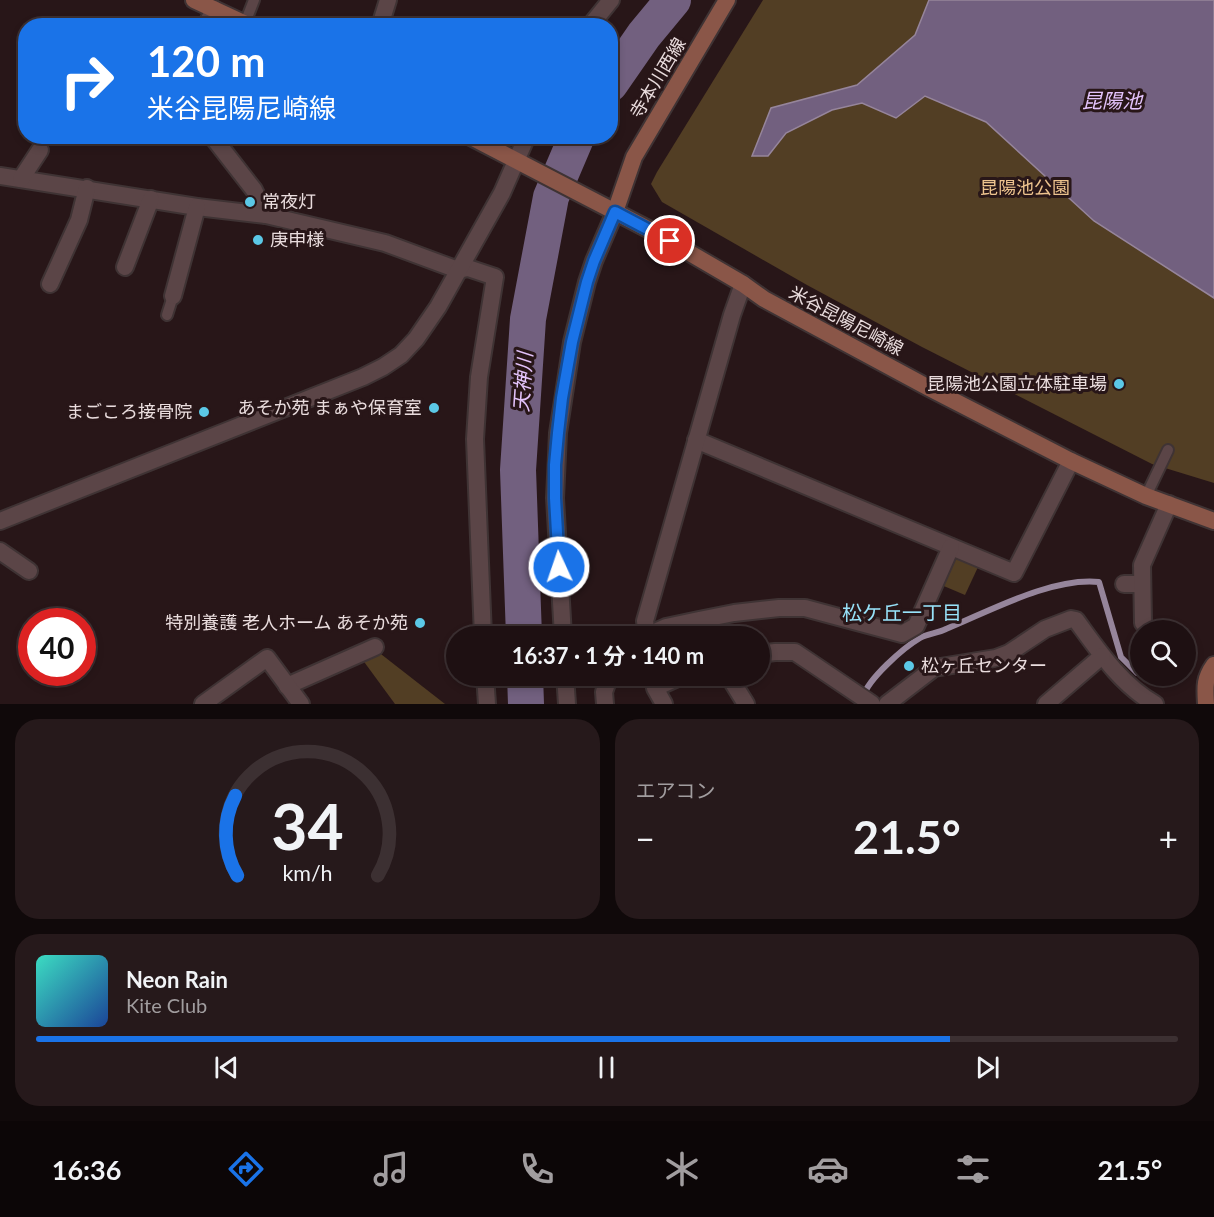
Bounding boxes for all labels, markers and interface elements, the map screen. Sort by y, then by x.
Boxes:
street label: 寺本川西線 [625,33,690,122]
text: 120 m [147,36,265,86]
icon: right [48,42,126,120]
water label: 昆陽池 [1082,88,1144,112]
text: 米谷昆陽尼崎線 [147,91,336,124]
park label: 昆陽池公園 [980,176,1070,198]
place label: 常夜灯 [262,190,316,212]
marker: 常夜灯 [243,195,257,209]
pin [644,215,695,266]
icon: arrive [653,224,686,257]
place label: 庚申様 [270,228,324,250]
marker: 庚申様 [251,233,265,247]
street label: 米谷昆陽尼崎線 [786,281,907,359]
water label: 天神川 [508,349,536,413]
place label: 昆陽池公園立体駐車場 [927,372,1107,394]
marker: 昆陽池公園立体駐車場 [1112,377,1126,391]
place label: あそか苑 まぁや保育室 [237,396,422,418]
place label: まごころ接骨院 [66,400,192,422]
marker: あそか苑 まぁや保育室 [427,401,441,415]
marker: まごころ接骨院 [197,405,211,419]
position arrow [527,535,591,599]
district label: 松ケ丘一丁目 [842,600,962,624]
speed limit sign: 40 [18,608,96,686]
place label: 特別養護 老人ホーム あそか苑 [165,611,408,633]
marker: 特別養護 老人ホーム あそか苑 [413,616,427,630]
map controls [1130,620,1196,686]
button: search [1130,620,1196,686]
text: 16:37 · 1 分 · 140 m [512,642,704,669]
place label: 松ヶ丘センター [921,654,1047,676]
marker: 松ヶ丘センター [902,659,916,673]
text: エアコン [636,778,716,802]
text: 34 [271,788,343,863]
text: 21.5° [853,810,961,864]
text: − [636,818,655,858]
text: + [1159,818,1178,858]
text: km/h [282,860,332,886]
text: Neon Rain [126,966,228,993]
text: Kite Club [126,993,207,1017]
icon: previous [210,1051,243,1084]
icon: pause [590,1051,623,1084]
icon: next [971,1051,1004,1084]
icon: directions [225,1148,267,1190]
icon: music [370,1148,412,1190]
icon: phone [516,1148,558,1190]
icon: climate [661,1148,703,1190]
icon: car [807,1148,849,1190]
icon: filters [952,1148,994,1190]
text: 16:36 [52,1153,121,1186]
text: 21.5° [1098,1153,1162,1186]

